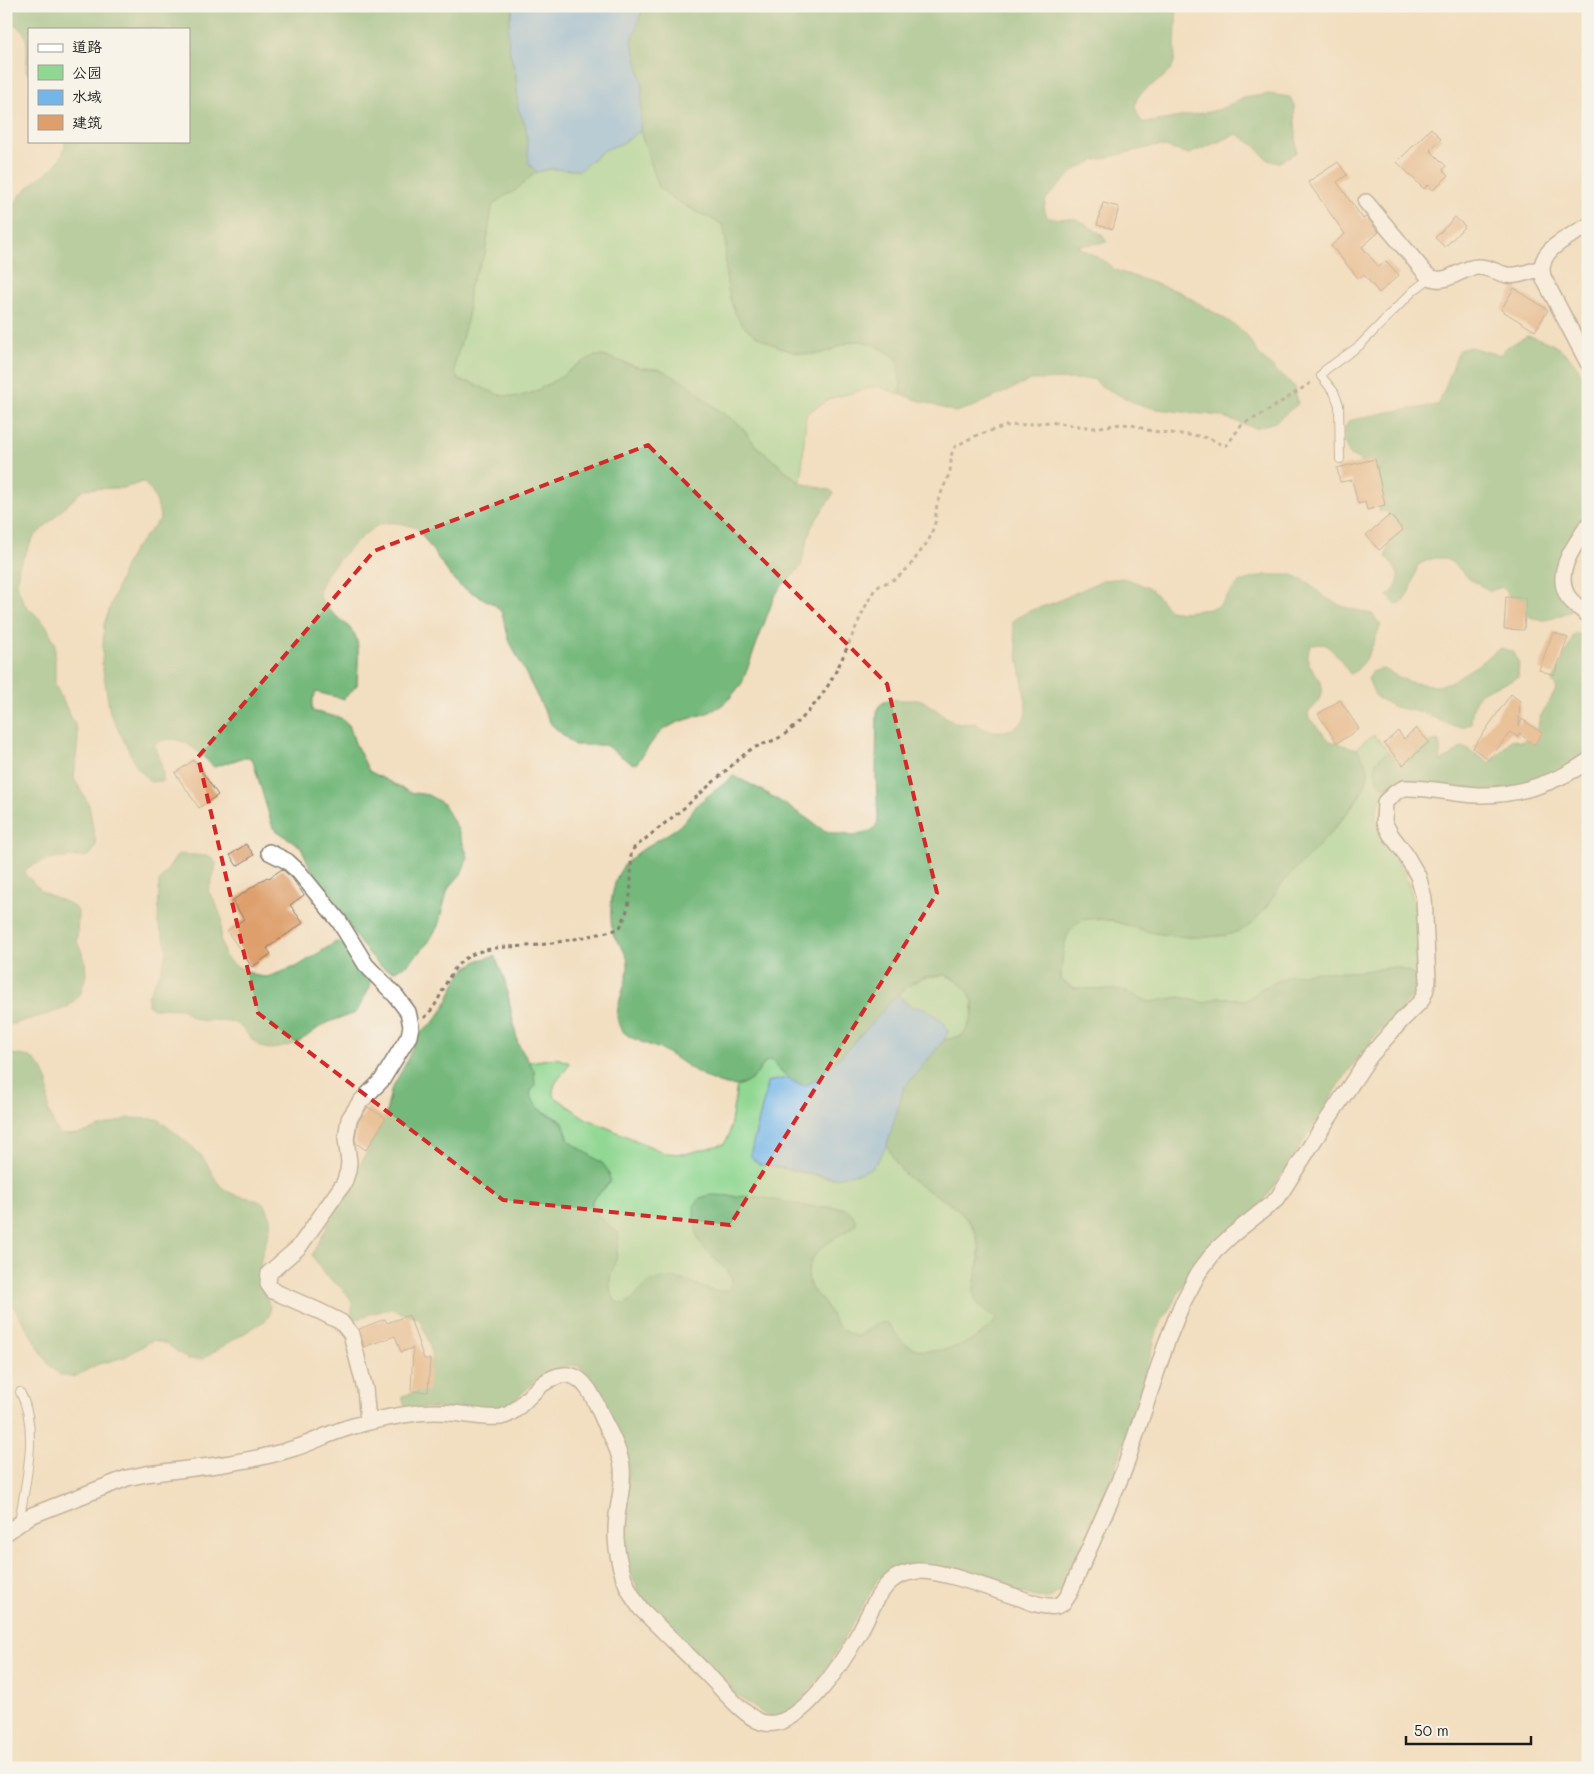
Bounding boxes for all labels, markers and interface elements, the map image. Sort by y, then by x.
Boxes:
legend [28,28,190,142]
text: 道路 [72,36,102,56]
text: 公园 [72,62,102,82]
text: 水域 [72,86,102,106]
text: 建筑 [72,112,102,132]
scale bar [1406,1714,1532,1746]
text: 50 m [1414,1720,1449,1740]

